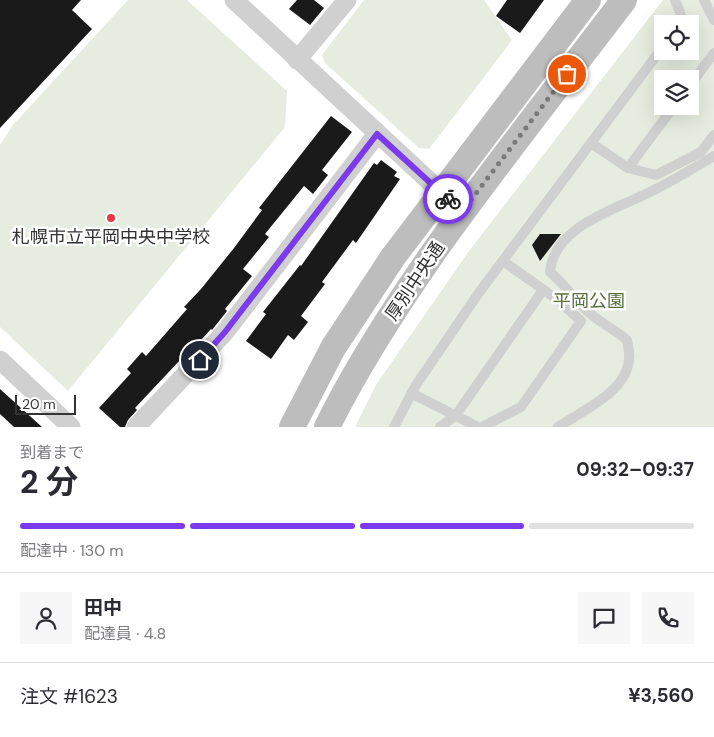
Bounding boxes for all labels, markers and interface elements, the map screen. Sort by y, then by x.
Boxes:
map controls [654,15,699,115]
button: locate [654,15,699,60]
pin [546,53,588,95]
icon: bag [553,60,581,88]
button: layers [654,70,699,115]
courier [423,174,473,224]
icon: bike [434,185,462,213]
marker: 札幌市立平岡中央中学校 [105,212,117,224]
place label: 札幌市立平岡中央中学校 [12,225,210,249]
street label: 厚別中央通 [380,237,450,325]
park label: 平岡公園 [553,289,625,313]
pin [179,339,221,381]
icon: home [186,346,214,374]
scale bar [15,392,76,415]
text: 20 m [22,395,56,413]
text: 到着まで [20,442,84,463]
text: 09:32–09:37 [576,457,694,482]
text: 2 分 [20,461,78,503]
text: 配達中 · 130 m [20,540,124,561]
button: person [20,592,72,644]
button: chat [578,592,630,644]
button: phone [642,592,694,644]
text: 田中 [84,595,122,620]
text: 配達員 · 4.8 [84,623,166,644]
text: ¥3,560 [628,683,694,708]
text: 注文 #1623 [20,684,118,709]

